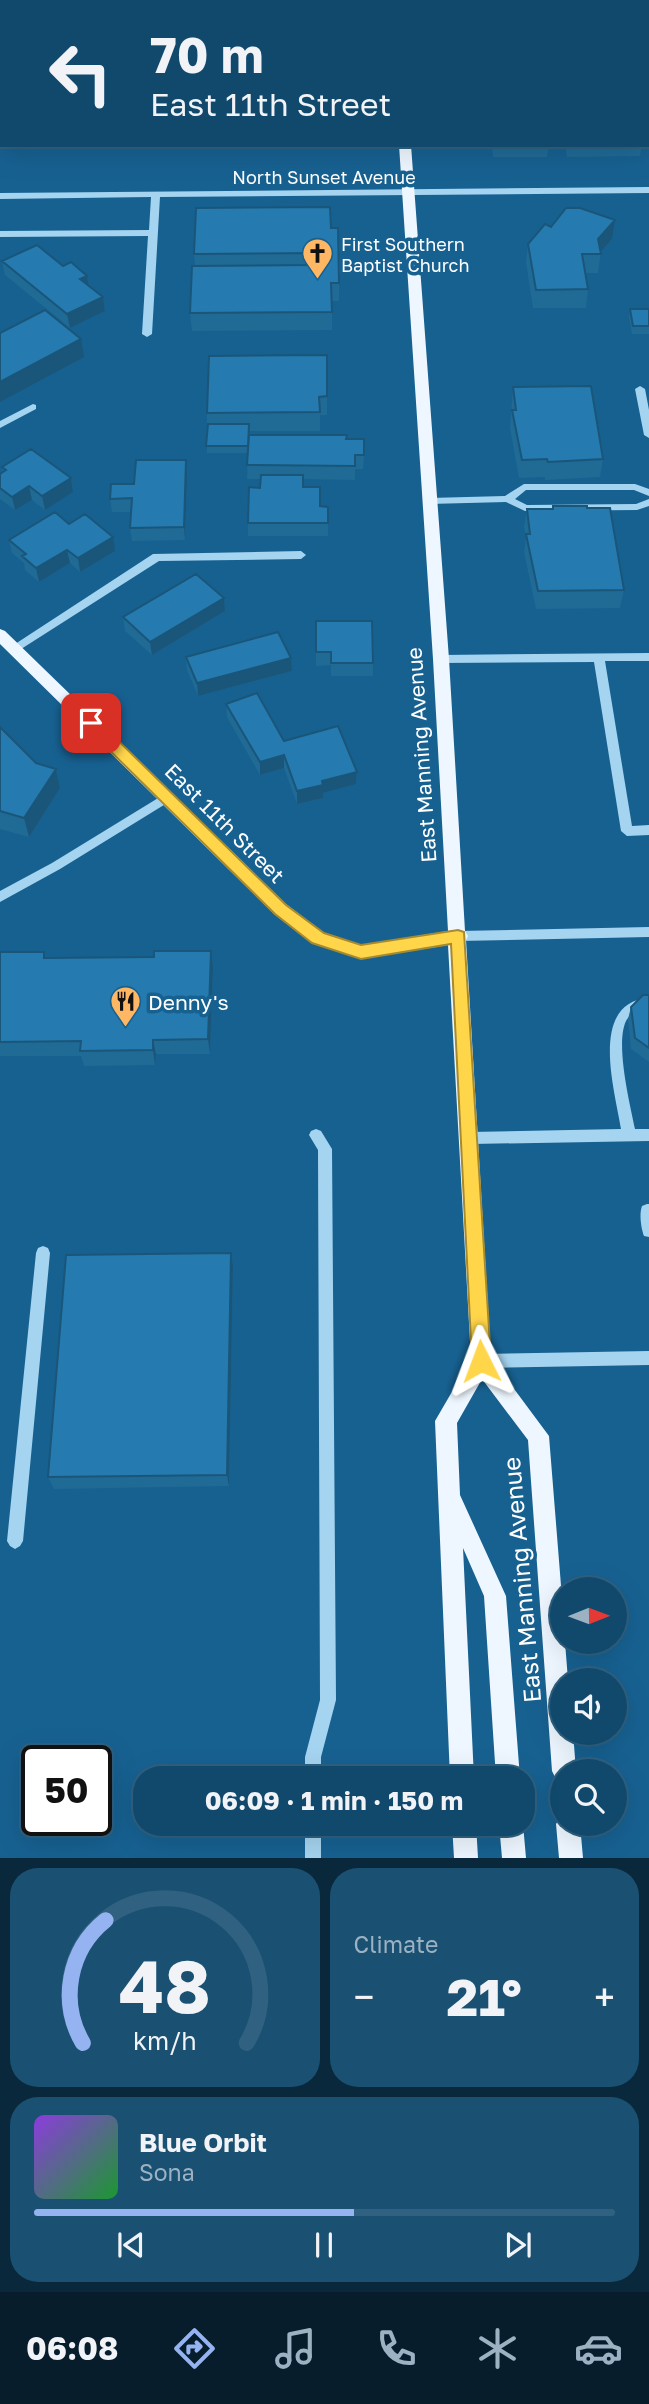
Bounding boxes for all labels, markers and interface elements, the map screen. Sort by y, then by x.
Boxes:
text: 70 m [150,25,264,84]
icon: left [35,28,126,119]
text: East 11th Street [150,85,391,123]
street label: North Sunset Avenue [232,166,416,188]
place label: First Southern Baptist Church [341,233,469,276]
church icon: First Southern Baptist Church [301,237,335,281]
street label: East Manning Avenue [401,646,441,864]
pin [61,693,121,753]
icon: arrive [72,704,110,742]
street label: East 11th Street [160,758,290,888]
restaurant icon: Denny's [108,985,142,1029]
place label: Denny's [148,989,229,1015]
position arrow [444,1324,518,1398]
street label: East Manning Avenue [496,1456,546,1704]
north arrow [550,1577,626,1654]
map controls [550,1577,627,1836]
button: sound [550,1668,627,1745]
speed limit sign: 50 [21,1745,112,1836]
button: search [550,1759,627,1836]
text: 06:09 · 1 min · 150 m [205,1785,463,1816]
text: Climate [354,1930,438,1958]
text: 48 [119,1943,211,2030]
text: 21° [447,1965,522,2027]
text: − [354,1974,374,2019]
text: + [594,1974,615,2019]
text: km/h [133,2025,197,2056]
text: Blue Orbit [139,2127,267,2158]
text: Sona [139,2158,195,2186]
icon: previous [112,2226,150,2264]
icon: pause [305,2226,343,2264]
icon: next [499,2226,537,2264]
icon: directions [170,2324,219,2373]
icon: music [271,2324,320,2373]
icon: phone [372,2324,421,2373]
icon: climate [473,2324,522,2373]
icon: car [574,2324,623,2373]
text: 06:08 [26,2329,119,2367]

